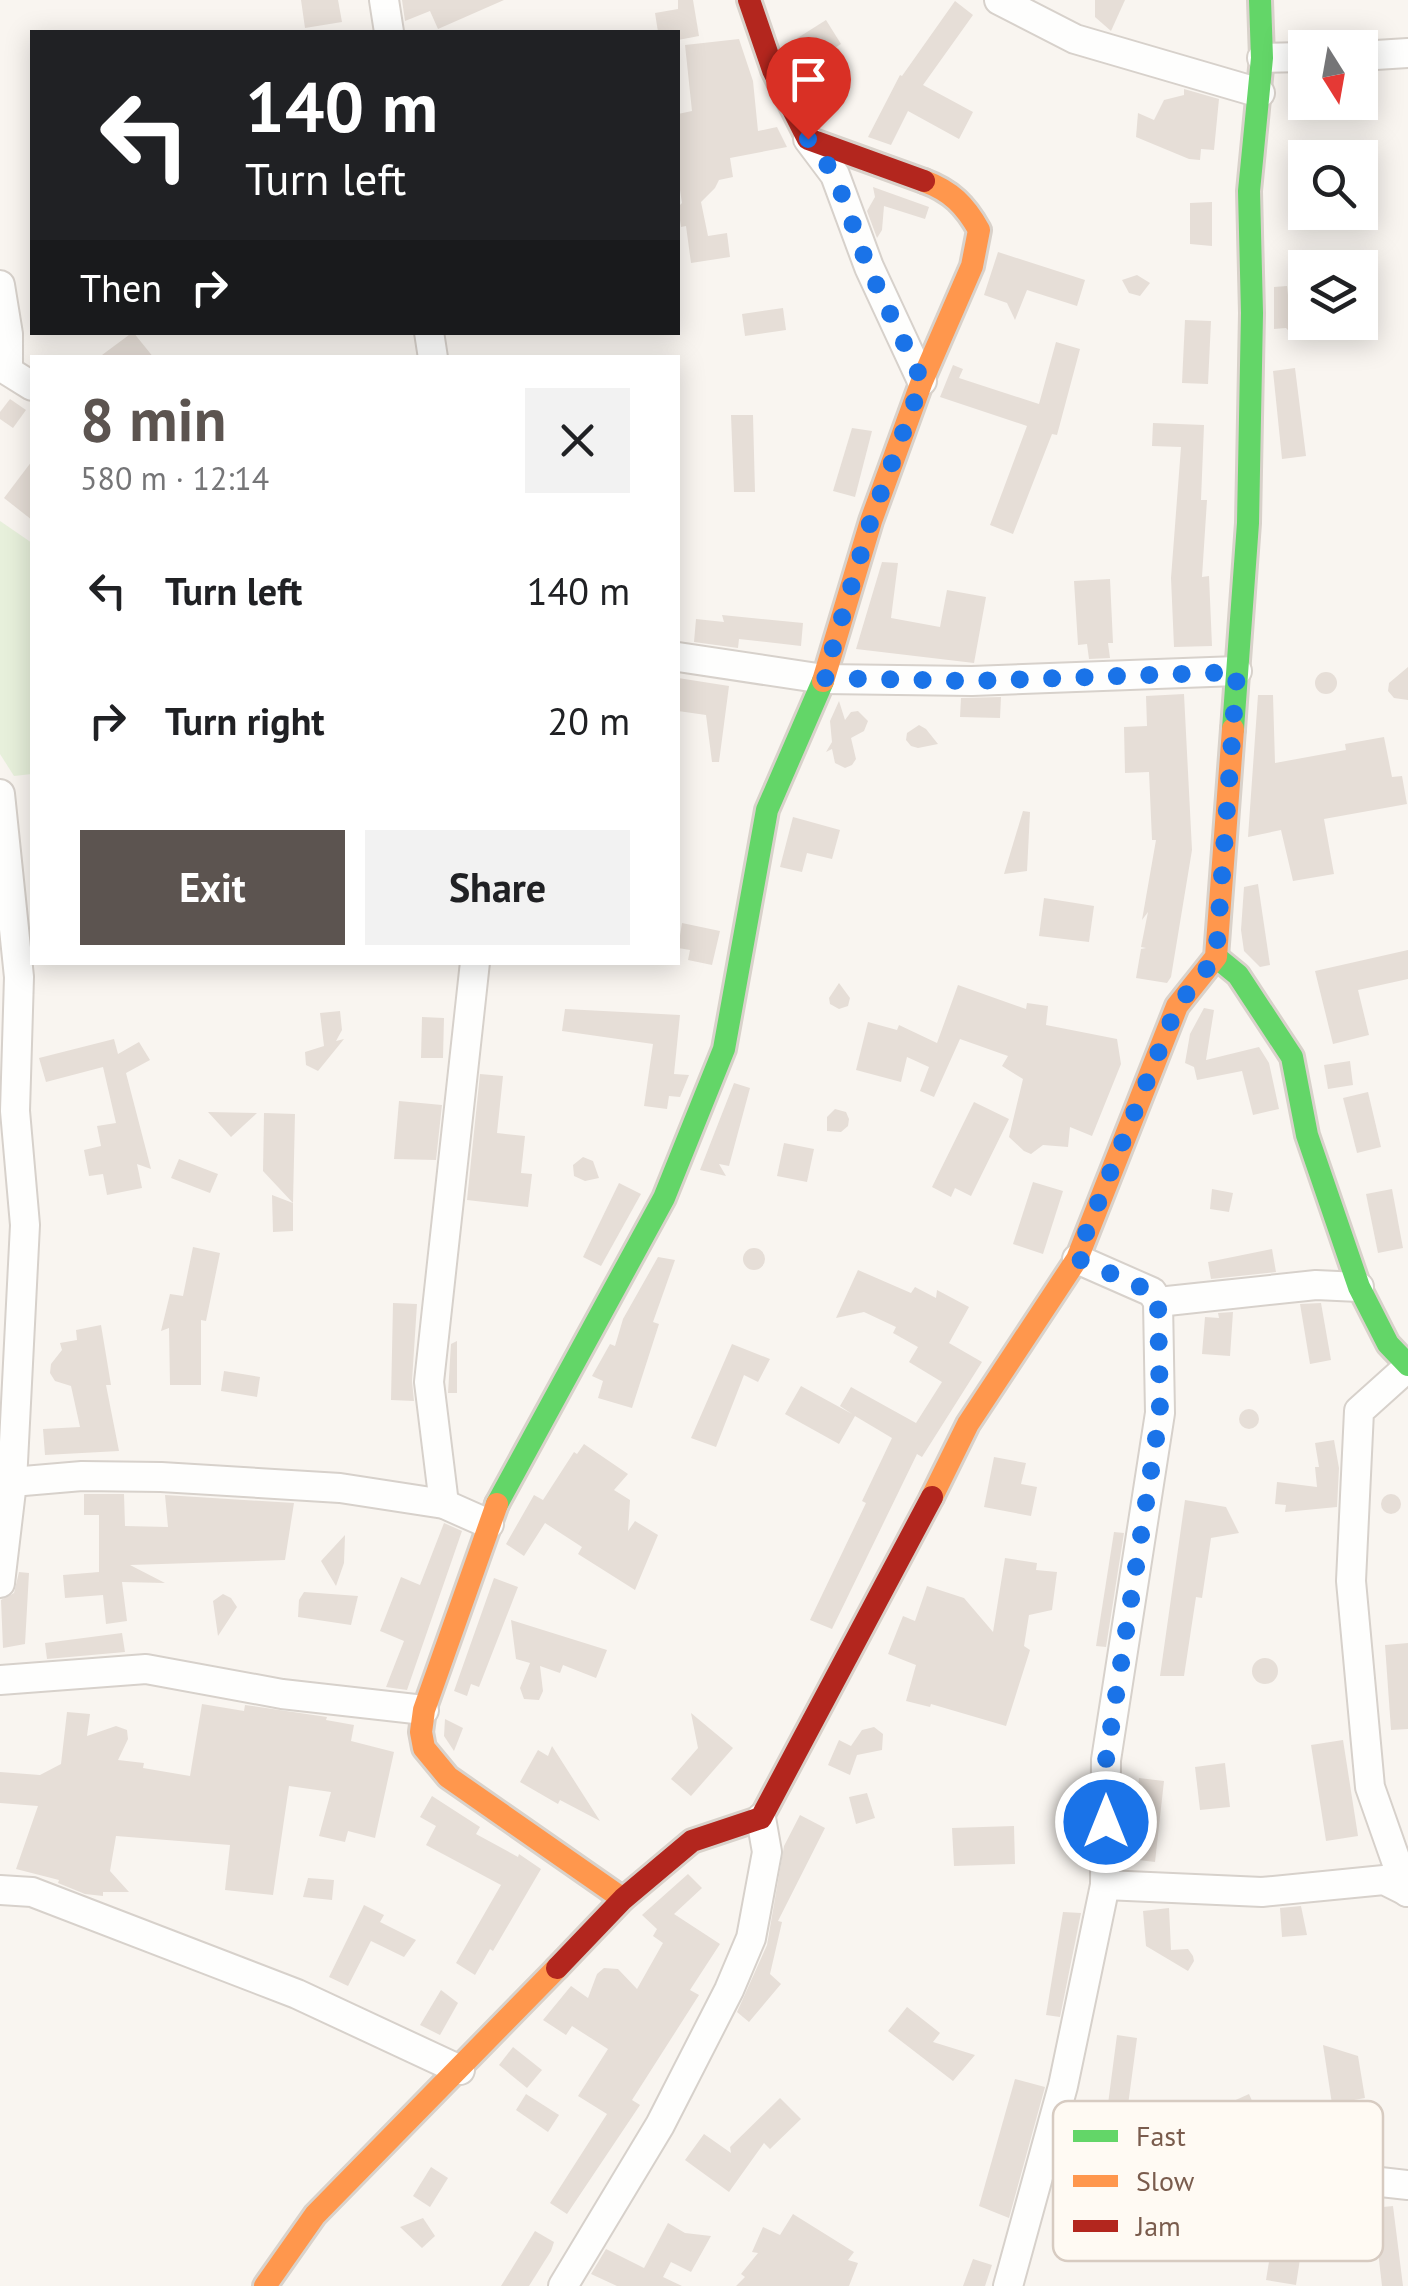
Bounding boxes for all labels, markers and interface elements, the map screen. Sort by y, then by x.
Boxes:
north arrow [1288,30,1378,120]
map controls [1288,30,1378,340]
pin [766,37,851,140]
icon: arrive [781,52,836,107]
text: 140 m [245,61,438,151]
icon: left [80,70,210,200]
button: search [1288,140,1378,230]
text: Turn left [245,149,406,207]
button: layers [1288,250,1378,340]
icon: right [182,260,237,315]
text: Then [80,263,162,312]
text: 8 min [80,380,226,458]
button: close [525,388,630,493]
text: 580 m · 12:14 [80,457,269,499]
icon: left [80,563,135,618]
text: Turn left [165,566,302,615]
text: 140 m [527,566,630,615]
icon: right [80,693,135,748]
text: Turn right [165,696,325,745]
text: 20 m [548,696,630,745]
button: Exit [80,830,345,945]
button: Share [365,830,630,945]
position arrow [1054,1770,1158,1874]
legend [1053,2101,1383,2261]
text: Fast [1136,2117,1186,2154]
text: Slow [1136,2162,1195,2199]
text: Jam [1135,2207,1181,2244]

